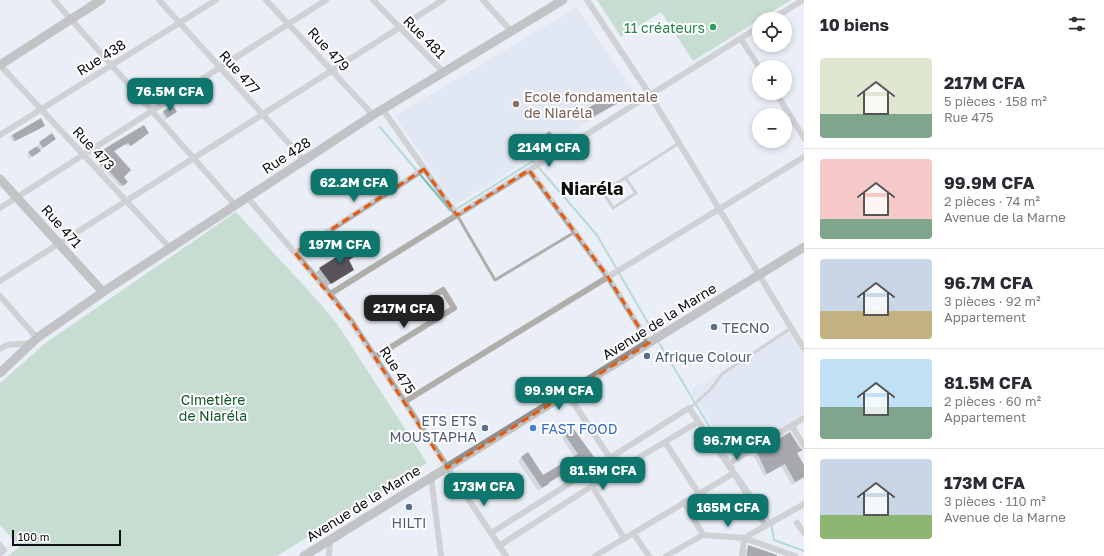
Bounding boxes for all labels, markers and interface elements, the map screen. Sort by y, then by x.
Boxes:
street label: Rue 481 [400,12,450,62]
map controls [752,12,792,148]
button: locate [752,12,792,52]
icon: filters [1066,13,1088,35]
text: 10 biens [820,14,889,35]
place label: 11 créateurs [624,19,705,36]
marker: 11 créateurs [708,22,718,32]
street label: Rue 479 [304,24,354,74]
street label: Rue 438 [73,35,129,79]
street label: Rue 477 [216,47,264,97]
button: + [752,60,792,100]
text: 217M CFA [944,72,1025,93]
icon: home [852,74,900,122]
pin: 76.5M CFA [124,78,216,112]
text: 76.5M CFA [136,83,204,99]
place label: Ecole fondamentale de Niaréla [524,88,658,121]
text: 5 pièces · 158 m² [944,93,1047,109]
marker: Ecole fondamentale de Niaréla [511,99,521,109]
button: − [752,108,792,148]
text: Rue 475 [944,109,994,125]
street label: Rue 473 [70,123,118,173]
street label: Rue 428 [259,133,313,177]
pin: 214M CFA [508,134,590,168]
text: 214M CFA [517,139,581,155]
pin: 62.2M CFA [308,169,400,203]
text: 99.9M CFA [944,172,1035,193]
text: 62.2M CFA [320,174,388,190]
icon: home [852,175,900,223]
district label: Niaréla [561,177,623,199]
text: 2 pièces · 74 m² [944,193,1040,209]
street label: Rue 471 [38,201,86,251]
text: Avenue de la Marne [944,209,1066,225]
pin: 197M CFA [299,231,381,265]
text: 197M CFA [309,236,371,252]
text: 96.7M CFA [944,272,1033,293]
icon: home [852,275,900,323]
street label: Avenue de la Marne [599,279,719,363]
text: 3 pièces · 92 m² [944,293,1041,309]
pin: 217M CFA [363,295,445,329]
text: 217M CFA [373,300,435,316]
text: Appartement [944,309,1026,325]
place label: TECNO [722,319,770,336]
marker: TECNO [709,322,719,332]
street label: Rue 475 [376,343,420,397]
place label: Afrique Colour [655,348,752,365]
marker: Afrique Colour [642,351,652,361]
text: 81.5M CFA [944,372,1032,393]
icon: home [852,375,900,423]
pin: 99.9M CFA [513,377,605,411]
text: 99.9M CFA [524,382,594,398]
park label: Cimetière de Niaréla [179,391,247,424]
text: 2 pièces · 60 m² [944,393,1041,409]
text: Appartement [944,409,1026,425]
place label: ETS ETS MOUSTAPHA [389,412,478,445]
place label: FAST FOOD [541,420,618,437]
marker: ETS ETS MOUSTAPHA [480,423,490,433]
marker: FAST FOOD [528,423,538,433]
pin: 96.7M CFA [691,427,783,461]
text: 96.7M CFA [703,432,771,448]
pin: 81.5M CFA [557,457,649,491]
street label: Avenue de la Marne [303,461,423,545]
text: 81.5M CFA [569,462,637,478]
text: 173M CFA [944,472,1025,493]
pin: 173M CFA [443,473,525,507]
icon: home [852,475,900,523]
text: 173M CFA [453,478,515,494]
text: 3 pièces · 110 m² [944,493,1046,509]
pin: 165M CFA [687,494,769,528]
text: 165M CFA [696,499,760,515]
marker: HILTI [404,502,414,512]
text: Avenue de la Marne [944,509,1066,525]
place label: HILTI [392,514,426,531]
scale bar [12,528,121,547]
text: 100 m [18,530,49,543]

